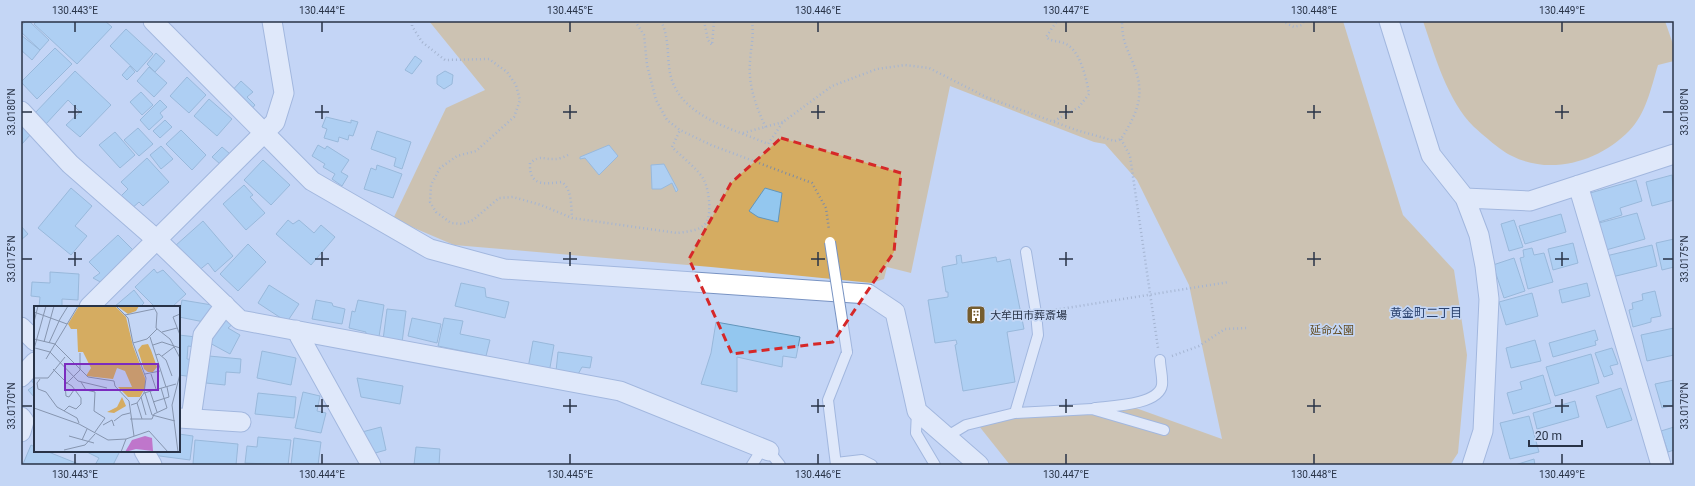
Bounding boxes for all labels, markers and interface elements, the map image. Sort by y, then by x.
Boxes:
text: 130.443°E [52,5,98,16]
text: 130.444°E [299,5,345,16]
text: 130.445°E [547,5,593,16]
text: 130.446°E [795,5,841,16]
text: 130.447°E [1043,5,1089,16]
text: 130.448°E [1291,5,1337,16]
text: 130.449°E [1539,5,1585,16]
text: 33.0180°N [6,88,17,136]
text: 33.0180°N [1679,88,1690,136]
text: 33.0175°N [6,235,17,283]
text: 33.0175°N [1679,235,1690,283]
building icon: 大牟田市葬斎場 [965,304,987,326]
inset map [34,306,180,452]
district label: 黄金町二丁目 [1390,306,1462,320]
place label: 大牟田市葬斎場 [990,309,1067,322]
park label: 延命公園 [1310,324,1354,337]
text: 33.0170°N [6,382,17,430]
text: 33.0170°N [1679,382,1690,430]
scale bar [1529,422,1582,448]
text: 20 m [1535,429,1562,443]
text: 130.443°E [52,469,98,480]
text: 130.444°E [299,469,345,480]
text: 130.445°E [547,469,593,480]
text: 130.446°E [795,469,841,480]
text: 130.447°E [1043,469,1089,480]
text: 130.448°E [1291,469,1337,480]
text: 130.449°E [1539,469,1585,480]

